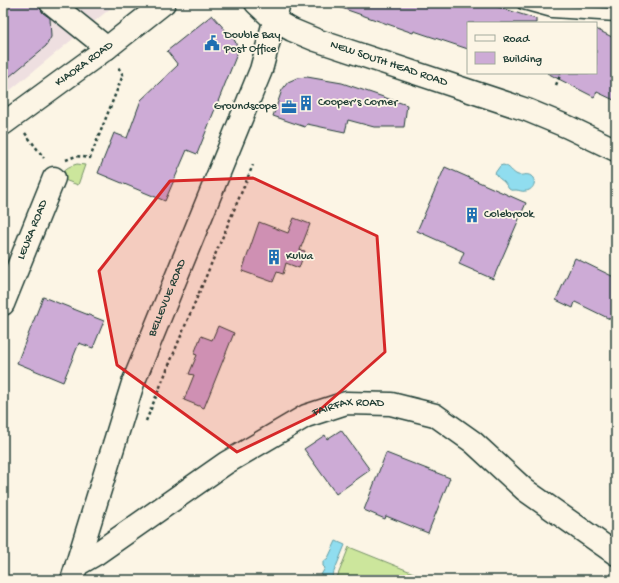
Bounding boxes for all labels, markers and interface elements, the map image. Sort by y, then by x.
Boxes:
legend [467,22,597,74]
place label: Double Bay Post Office [223,29,280,57]
text: Road [503,33,530,47]
public building icon: Double Bay Post Office [203,34,221,52]
street label: KIAORA ROAD [53,38,117,90]
street label: NEW SOUTH HEAD ROAD [328,38,449,90]
text: Building [502,53,542,67]
building icon: Cooper’s Corner [297,94,315,112]
place label: Cooper’s Corner [318,96,399,110]
office icon: Groundscope [280,98,298,116]
place label: Groundscope [214,100,278,114]
street label: LEURA ROAD [15,198,51,262]
building icon: Colebrook [463,206,481,224]
place label: Colebrook [484,208,536,222]
building icon: Kulua [265,248,283,266]
place label: Kulua [286,250,314,264]
street label: BELLEVUE ROAD [145,257,190,340]
street label: FAIRFAX ROAD [309,396,384,421]

